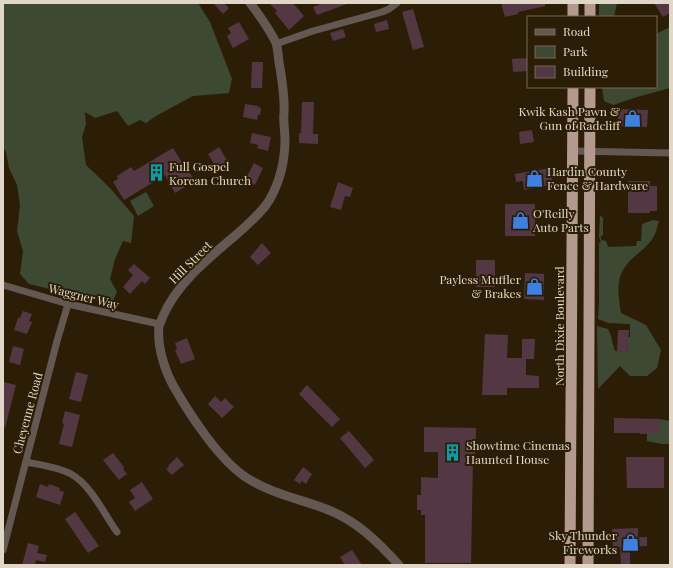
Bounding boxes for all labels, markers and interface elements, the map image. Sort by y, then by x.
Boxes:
legend [527,16,657,88]
text: Road [563,23,590,39]
text: Park [563,43,588,59]
text: Building [563,63,609,79]
place label: Kwik Kash Pawn & Gun of Radcliff [518,103,621,133]
shop icon: Kwik Kash Pawn & Gun of Radcliff [623,108,643,128]
place label: Full Gospel Korean Church [169,158,251,188]
building icon: Full Gospel Korean Church [146,163,166,183]
place label: Hardin County Fence & Hardware [547,163,648,193]
shop icon: Hardin County Fence & Hardware [524,168,544,188]
place label: O'Reilly Auto Parts [532,205,589,235]
shop icon: O'Reilly Auto Parts [510,210,530,230]
street label: Hill Street [165,236,216,287]
street label: North Dixie Boulevard [551,266,567,386]
place label: Payless Muffler & Brakes [439,271,522,301]
shop icon: Payless Muffler & Brakes [524,276,544,296]
street label: Waggner Way [46,279,121,312]
street label: Cheyenne Road [8,370,46,456]
place label: Showtime Cinemas Haunted House [466,437,570,467]
building icon: Showtime Cinemas Haunted House [443,442,463,462]
place label: Sky Thunder Fireworks [549,527,618,557]
shop icon: Sky Thunder Fireworks [620,532,640,552]

